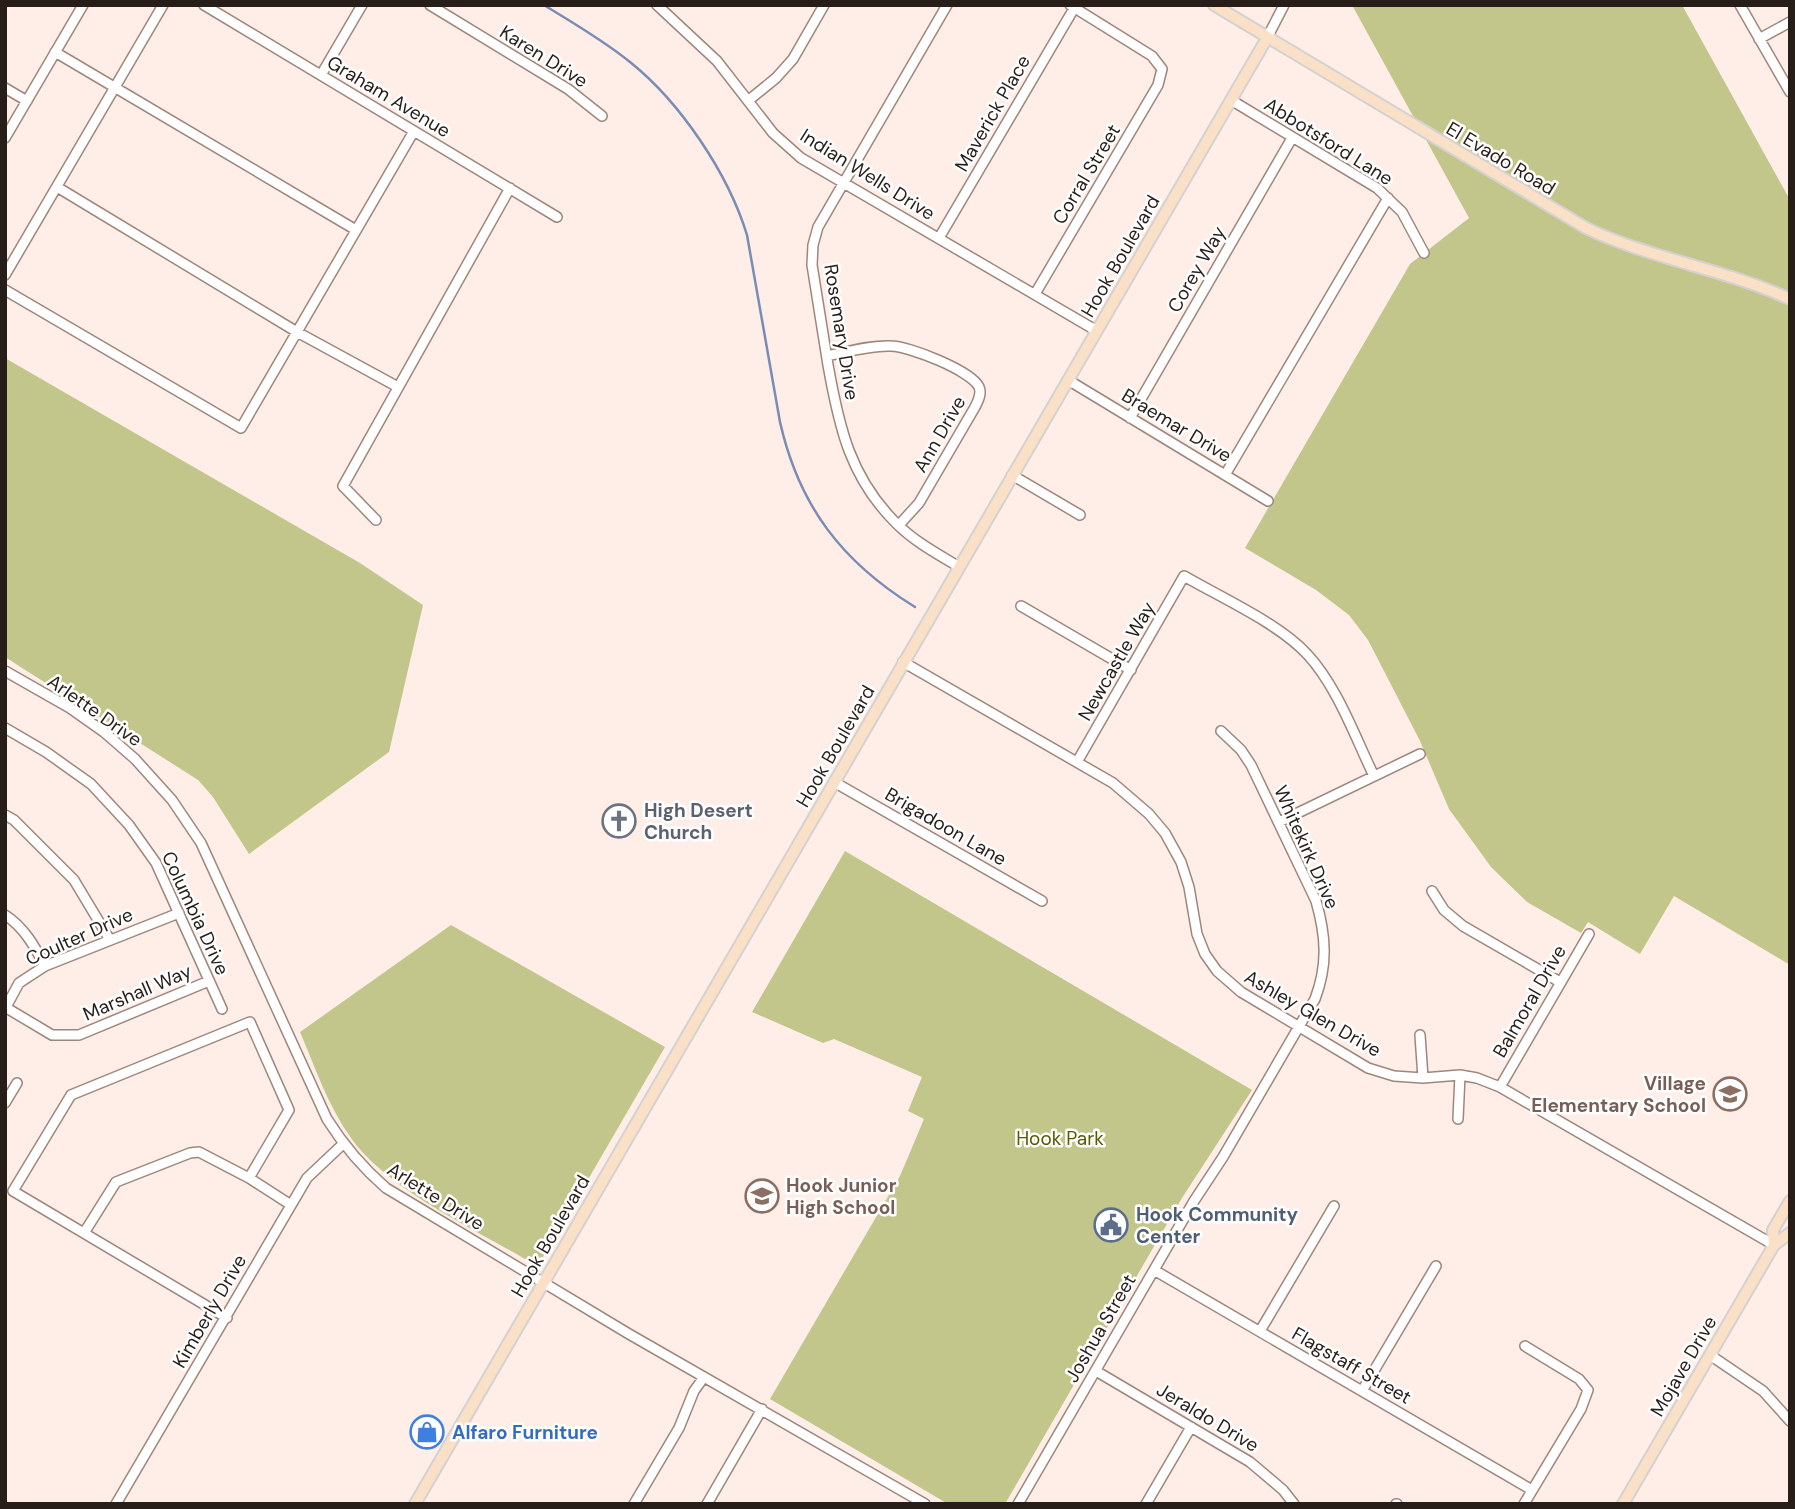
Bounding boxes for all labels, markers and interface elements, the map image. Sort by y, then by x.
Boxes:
street label: Karen Drive [495,19,593,93]
street label: Graham Avenue [322,50,455,143]
street label: Maverick Place [949,50,1036,176]
street label: Abbotsford Lane [1260,92,1398,191]
street label: El Evado Road [1442,116,1560,201]
street label: Corral Street [1047,120,1126,229]
street label: Indian Wells Drive [796,123,940,226]
street label: Hook Boulevard [1075,191,1165,322]
street label: Corey Way [1162,221,1231,317]
street label: Rosemary Drive [818,262,865,402]
street label: Braemar Drive [1117,383,1236,468]
street label: Ann Drive [907,391,971,477]
street label: Newcastle Way [1072,597,1161,725]
street label: Arlette Drive [43,669,147,752]
street label: Hook Boulevard [790,681,880,812]
street label: Brigadoon Lane [880,781,1011,871]
street label: Whitekirk Drive [1268,782,1345,913]
place label: High Desert Church [644,798,753,845]
church icon: High Desert Church [600,802,638,840]
street label: Columbia Drive [156,847,235,979]
street label: Coulter Drive [22,902,137,971]
street label: Balmoral Drive [1487,940,1572,1062]
street label: Marshall Way [79,958,196,1027]
street label: Ashley Glen Drive [1240,964,1386,1063]
place label: Village Elementary School [1531,1071,1706,1118]
school or university icon: Village Elementary School [1711,1075,1749,1113]
park label: Hook Park [1016,1126,1104,1151]
street label: Arlette Drive [383,1157,489,1236]
street label: Hook Boulevard [505,1171,595,1302]
place label: Hook Junior High School [786,1173,897,1220]
school or university icon: Hook Junior High School [743,1177,781,1215]
place label: Hook Community Center [1136,1202,1298,1249]
public building icon: Hook Community Center [1092,1206,1130,1244]
street label: Kimberly Drive [167,1250,252,1373]
street label: Joshua Street [1059,1269,1142,1387]
street label: Mojave Drive [1645,1311,1722,1421]
street label: Flagstaff Street [1287,1321,1416,1410]
street label: Jeraldo Drive [1152,1377,1264,1458]
shop icon: Alfaro Furniture [408,1413,446,1451]
place label: Alfaro Furniture [452,1420,598,1445]

